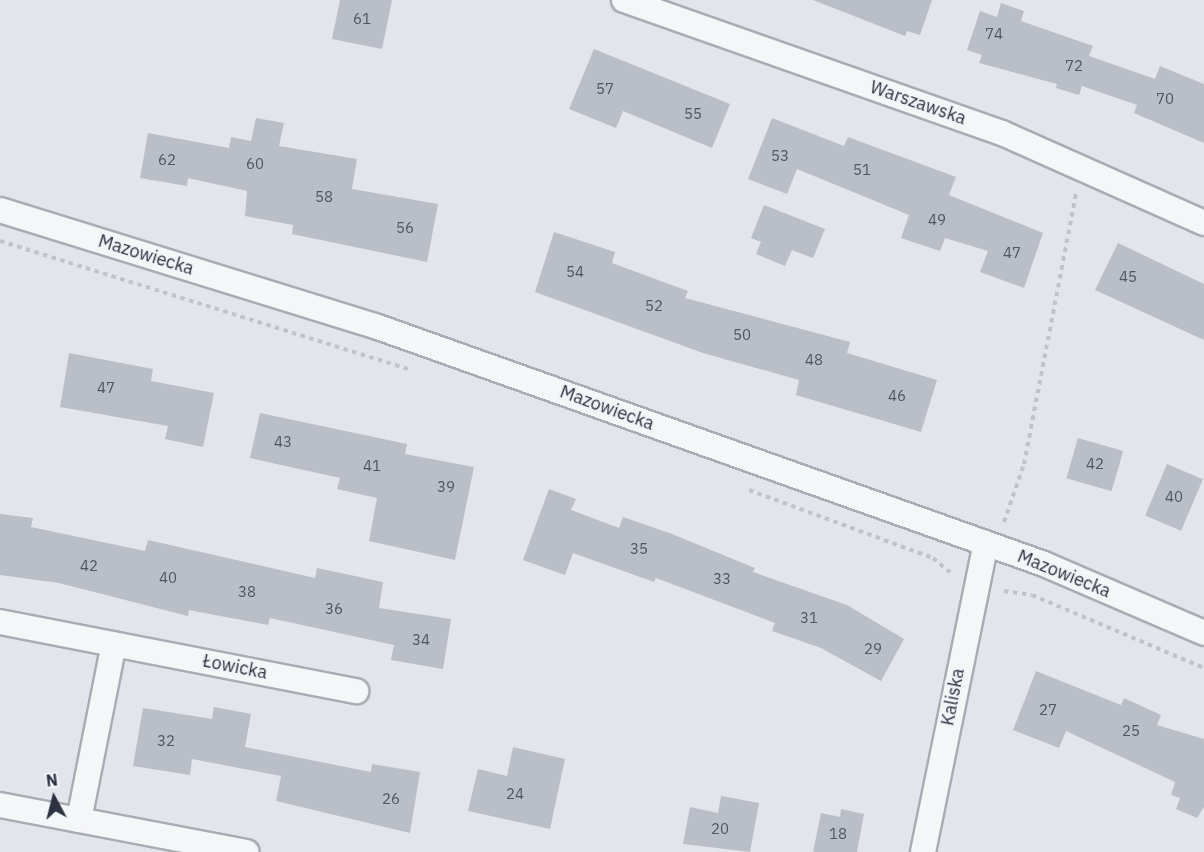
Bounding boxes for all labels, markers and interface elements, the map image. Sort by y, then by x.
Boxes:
house number: 61 [353,10,371,28]
house number: 74 [985,25,1003,43]
house number: 72 [1065,57,1083,75]
street label: Warszawska [867,76,969,130]
house number: 57 [596,80,614,98]
house number: 70 [1156,90,1174,108]
house number: 55 [684,105,702,123]
house number: 53 [771,147,789,165]
house number: 62 [158,151,176,169]
house number: 60 [246,155,264,173]
house number: 51 [853,161,871,179]
house number: 58 [315,188,333,206]
house number: 49 [928,211,946,229]
house number: 56 [396,219,414,237]
street label: Mazowiecka [96,230,196,280]
house number: 47 [1003,244,1021,262]
house number: 54 [566,263,584,281]
house number: 45 [1119,268,1137,286]
house number: 52 [645,297,663,315]
house number: 50 [733,326,751,344]
house number: 48 [805,351,823,369]
house number: 47 [97,379,115,397]
street label: Mazowiecka [557,381,657,435]
house number: 46 [888,387,906,405]
house number: 43 [274,433,292,451]
house number: 42 [1086,455,1104,473]
house number: 41 [363,457,381,475]
house number: 39 [437,478,455,496]
house number: 40 [1165,488,1183,506]
house number: 35 [630,540,648,558]
street label: Mazowiecka [1014,546,1114,602]
house number: 42 [80,557,98,575]
house number: 40 [159,569,177,587]
house number: 33 [713,570,731,588]
house number: 38 [238,583,256,601]
house number: 36 [325,600,343,618]
house number: 31 [800,609,818,627]
house number: 34 [412,631,430,649]
house number: 29 [864,640,882,658]
street label: Łowicka [201,650,269,684]
street label: Kaliska [937,667,969,727]
house number: 27 [1039,701,1057,719]
house number: 25 [1122,722,1140,740]
house number: 32 [157,732,175,750]
north arrow [24,768,84,828]
text: N [45,770,59,791]
house number: 24 [506,785,524,803]
house number: 26 [382,790,400,808]
house number: 20 [711,820,729,838]
house number: 18 [829,825,847,843]

